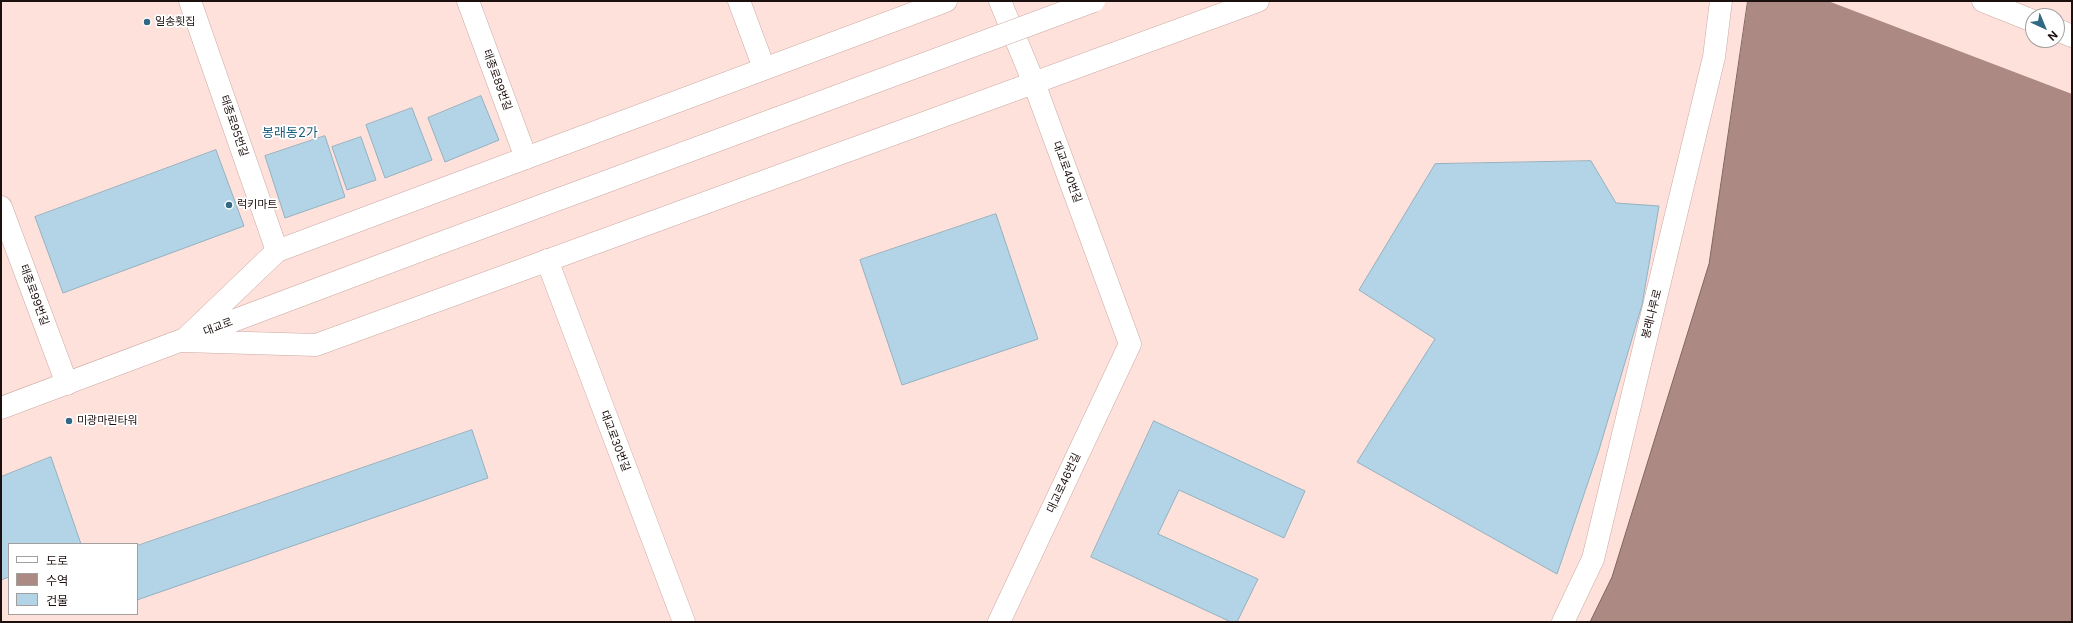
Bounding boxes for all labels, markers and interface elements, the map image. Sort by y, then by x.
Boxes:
north arrow [2025,8,2065,48]
place label: 일송횟집 [155,15,195,29]
marker: 일송횟집 [142,17,152,27]
text: N [2045,28,2061,44]
street label: 태종로89번길 [480,48,514,112]
street label: 태종로95번길 [217,94,251,158]
district label: 봉래동2가 [262,125,318,141]
street label: 대교로40번길 [1050,139,1084,205]
place label: 럭키마트 [237,198,277,212]
marker: 럭키마트 [224,200,234,210]
street label: 태종로99번길 [17,263,51,327]
street label: 봉래나루로 [1639,288,1665,340]
street label: 대교로 [201,315,235,339]
street label: 대교로30번길 [597,409,633,473]
place label: 미광마린타워 [77,414,138,428]
marker: 미광마린타워 [64,416,74,426]
street label: 대교로46번길 [1044,451,1084,515]
legend [8,543,138,615]
text: 도로 [46,553,68,568]
text: 수역 [46,573,68,588]
text: 건물 [46,593,68,608]

